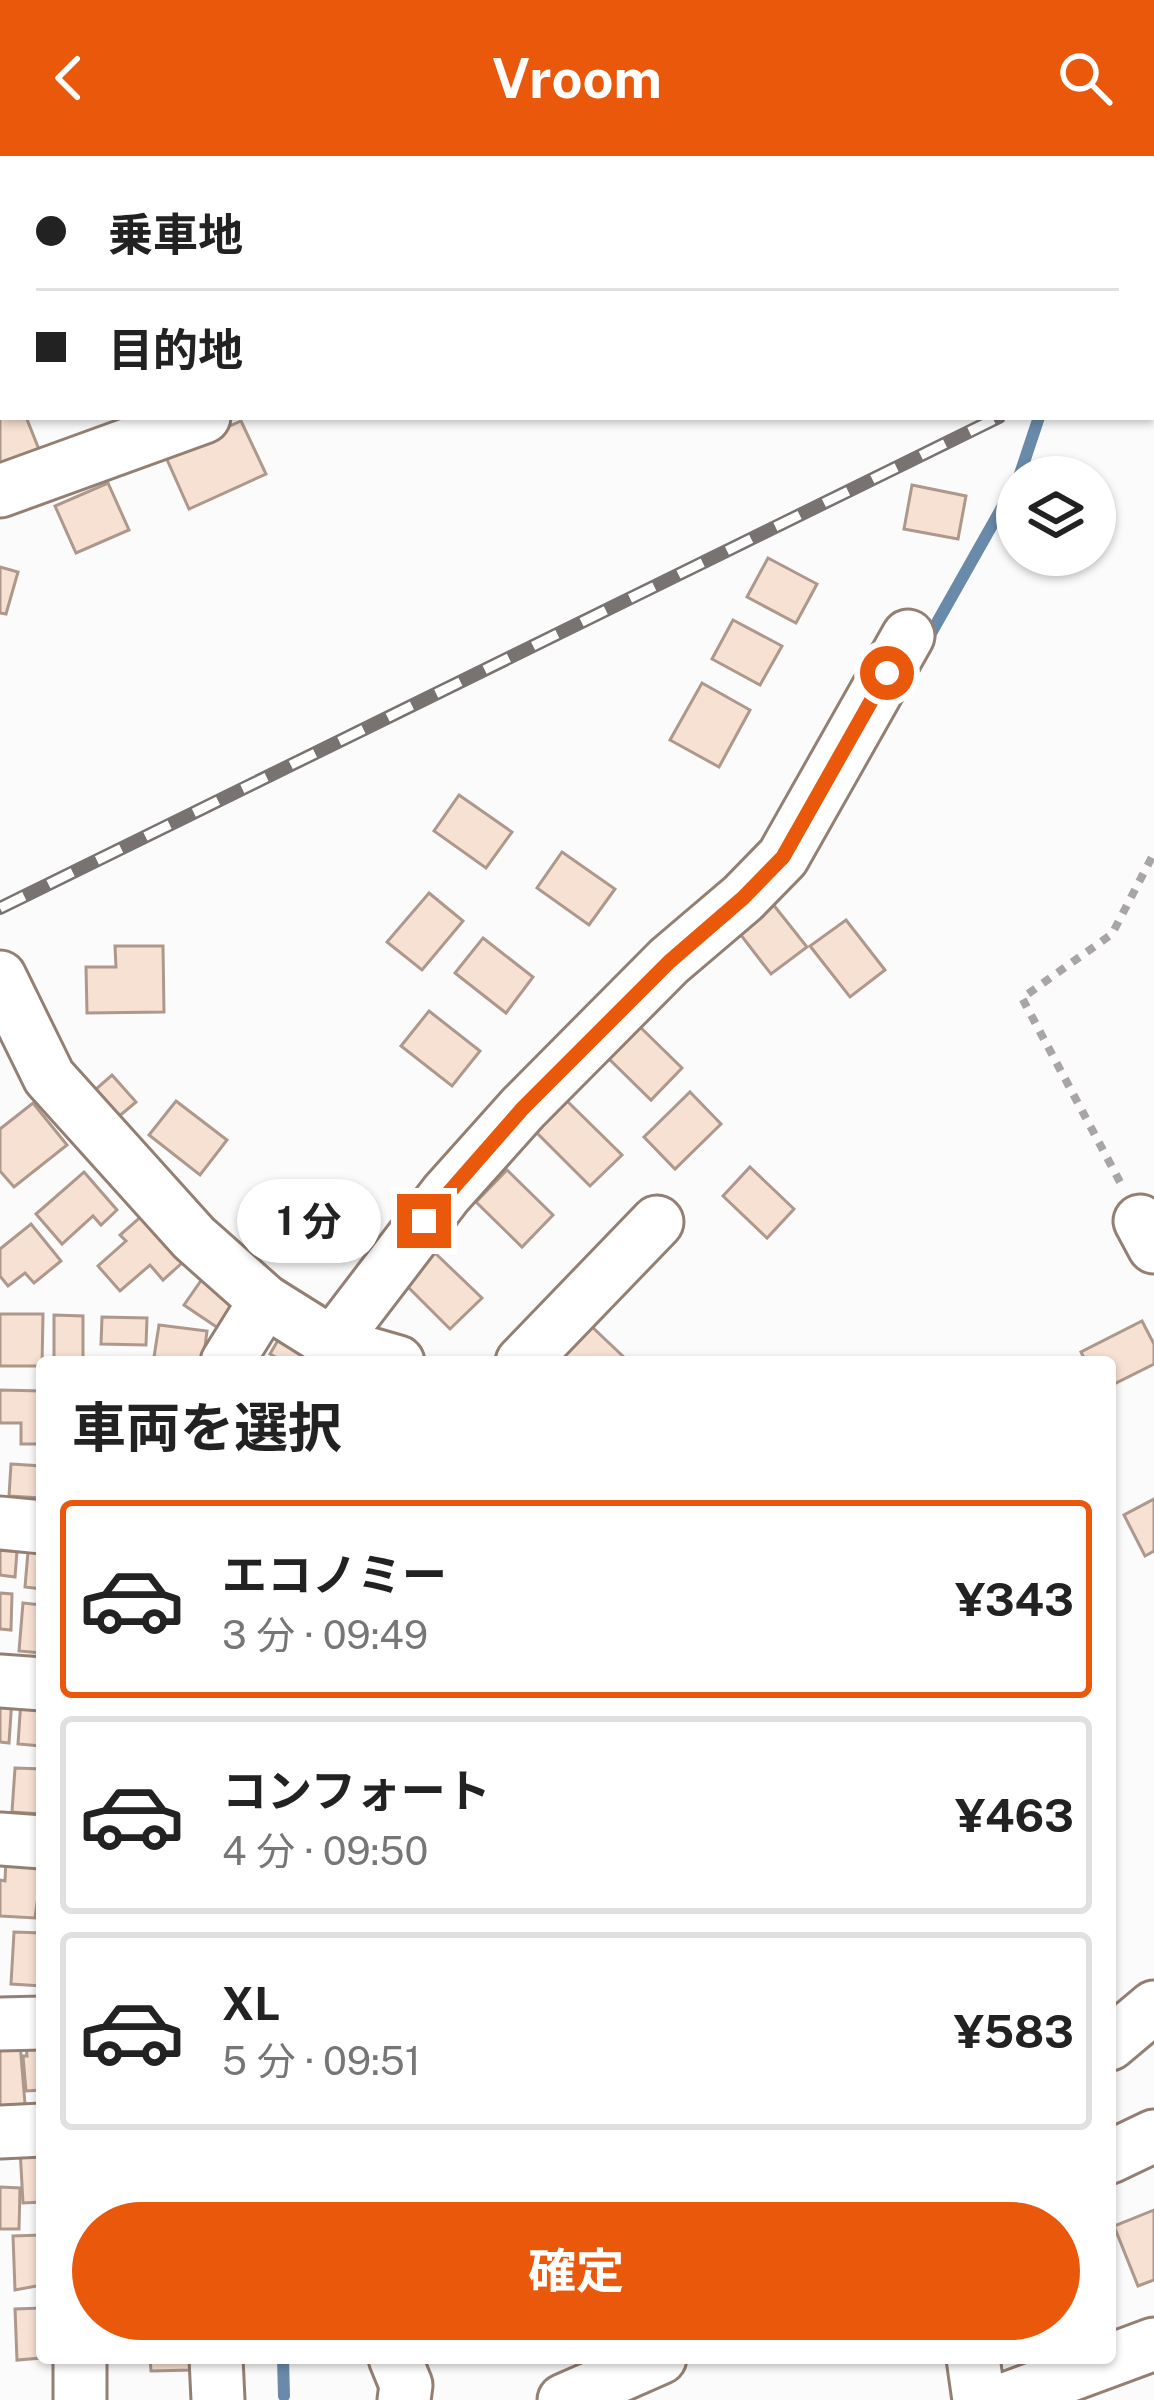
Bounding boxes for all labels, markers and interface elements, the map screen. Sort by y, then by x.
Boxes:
icon: back [36,45,102,111]
icon: search [1052,45,1118,111]
text: Vroom [492,47,662,110]
text: 乗車地 [108,208,243,261]
text: 目的地 [108,323,243,376]
map controls [996,456,1116,576]
button: layers [996,456,1116,576]
route start [860,646,914,700]
callout: 1 分 [238,1179,382,1263]
route end [397,1194,451,1248]
text: 1 分 [277,1198,341,1244]
text: 車両を選択 [72,1396,342,1459]
icon: car [78,1545,186,1653]
text: エコノミー [222,1548,447,1601]
text: ¥343 [955,1573,1074,1626]
text: 3 分 · 09:49 [222,1612,428,1658]
icon: car [78,1761,186,1869]
text: コンフォート [222,1764,491,1817]
text: ¥463 [955,1789,1074,1842]
text: 4 分 · 09:50 [222,1828,428,1874]
icon: car [78,1977,186,2085]
text: XL [222,1977,280,2030]
text: ¥583 [954,2005,1074,2058]
text: 5 分 · 09:51 [222,2038,421,2084]
button: 確定 [72,2202,1080,2340]

